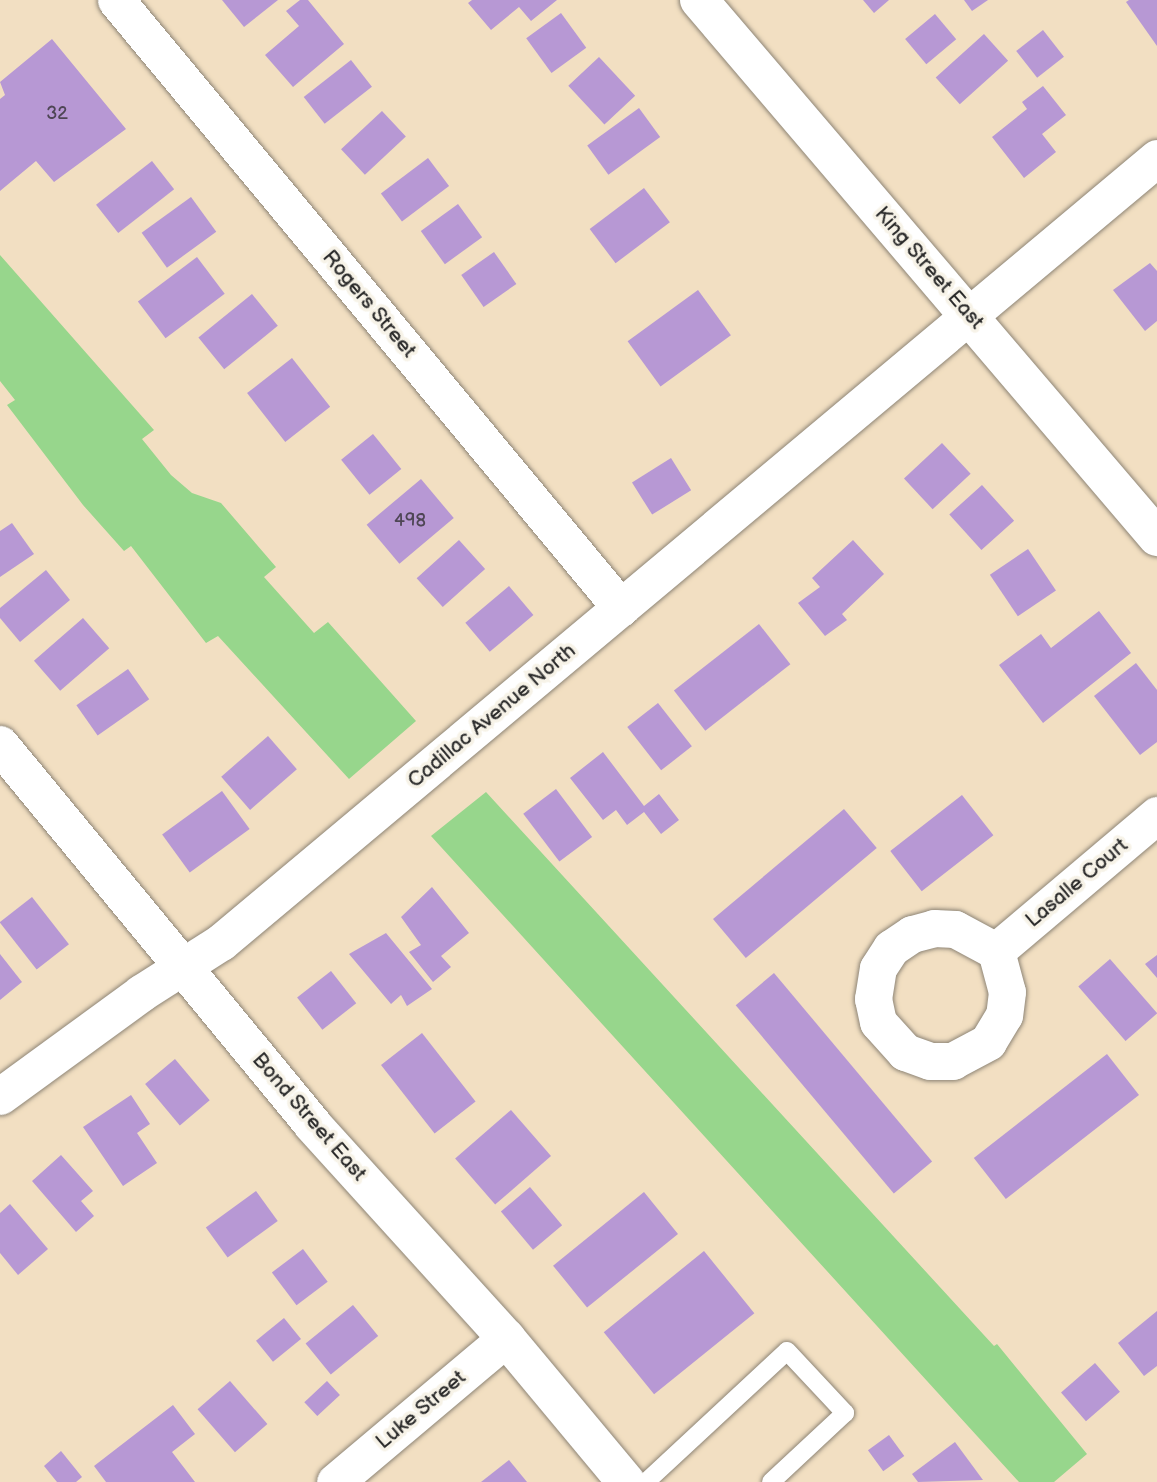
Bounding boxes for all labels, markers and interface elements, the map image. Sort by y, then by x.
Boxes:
house number: 32 [46,103,68,125]
street label: King Street East [869,202,989,334]
street label: Rogers Street [317,245,421,363]
house number: 498 [394,510,426,532]
street label: Cadillac Avenue North [403,638,581,794]
street label: Lasalle Court [1021,833,1133,933]
street label: Bond Street East [246,1048,372,1186]
street label: Luke Street [371,1365,471,1455]

